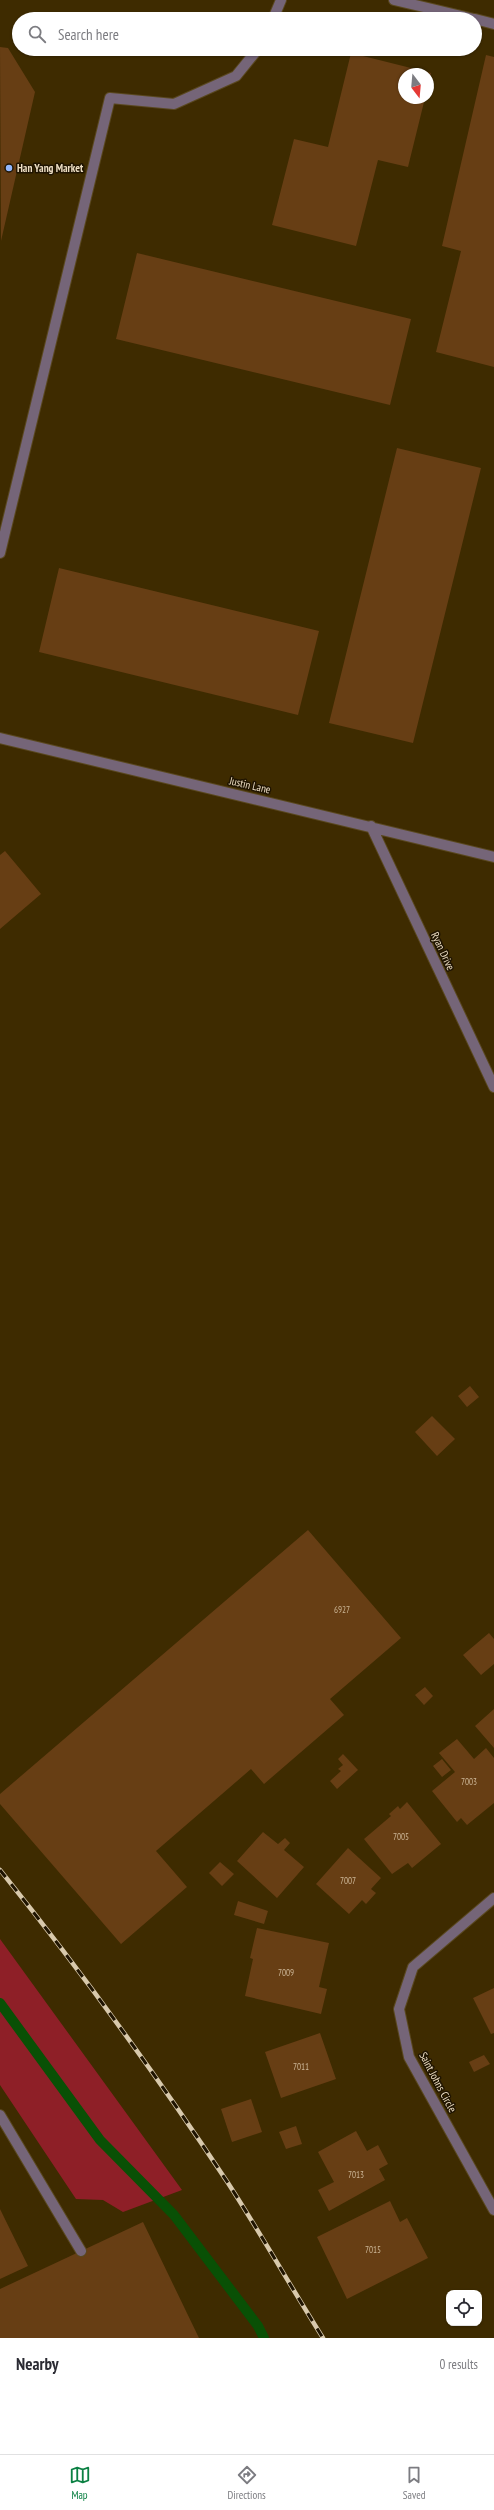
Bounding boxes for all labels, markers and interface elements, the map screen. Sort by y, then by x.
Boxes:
search box [12,12,482,56]
icon: search [26,23,48,45]
text: Search here [58,25,119,44]
north arrow [398,68,434,104]
place label: Han Yang Market [17,161,84,175]
marker: Han Yang Market [4,163,14,173]
street label: Justin Lane [227,773,272,797]
street label: Ryan Drive [428,930,458,973]
house number: 6927 [334,1604,350,1615]
house number: 7003 [461,1776,477,1787]
house number: 7005 [393,1831,409,1842]
house number: 7007 [340,1875,356,1886]
house number: 7009 [278,1967,294,1978]
street label: Saint Johns Circle [416,2049,460,2115]
house number: 7011 [293,2061,309,2072]
house number: 7013 [348,2169,364,2180]
house number: 7015 [365,2244,381,2255]
map controls [446,2290,482,2326]
button: locate [446,2290,482,2326]
text: Nearby [16,2353,59,2375]
text: 0 results [439,2356,478,2373]
tab: Map [69,2464,91,2502]
tab: Directions [228,2464,266,2502]
tab: Saved [403,2464,425,2502]

